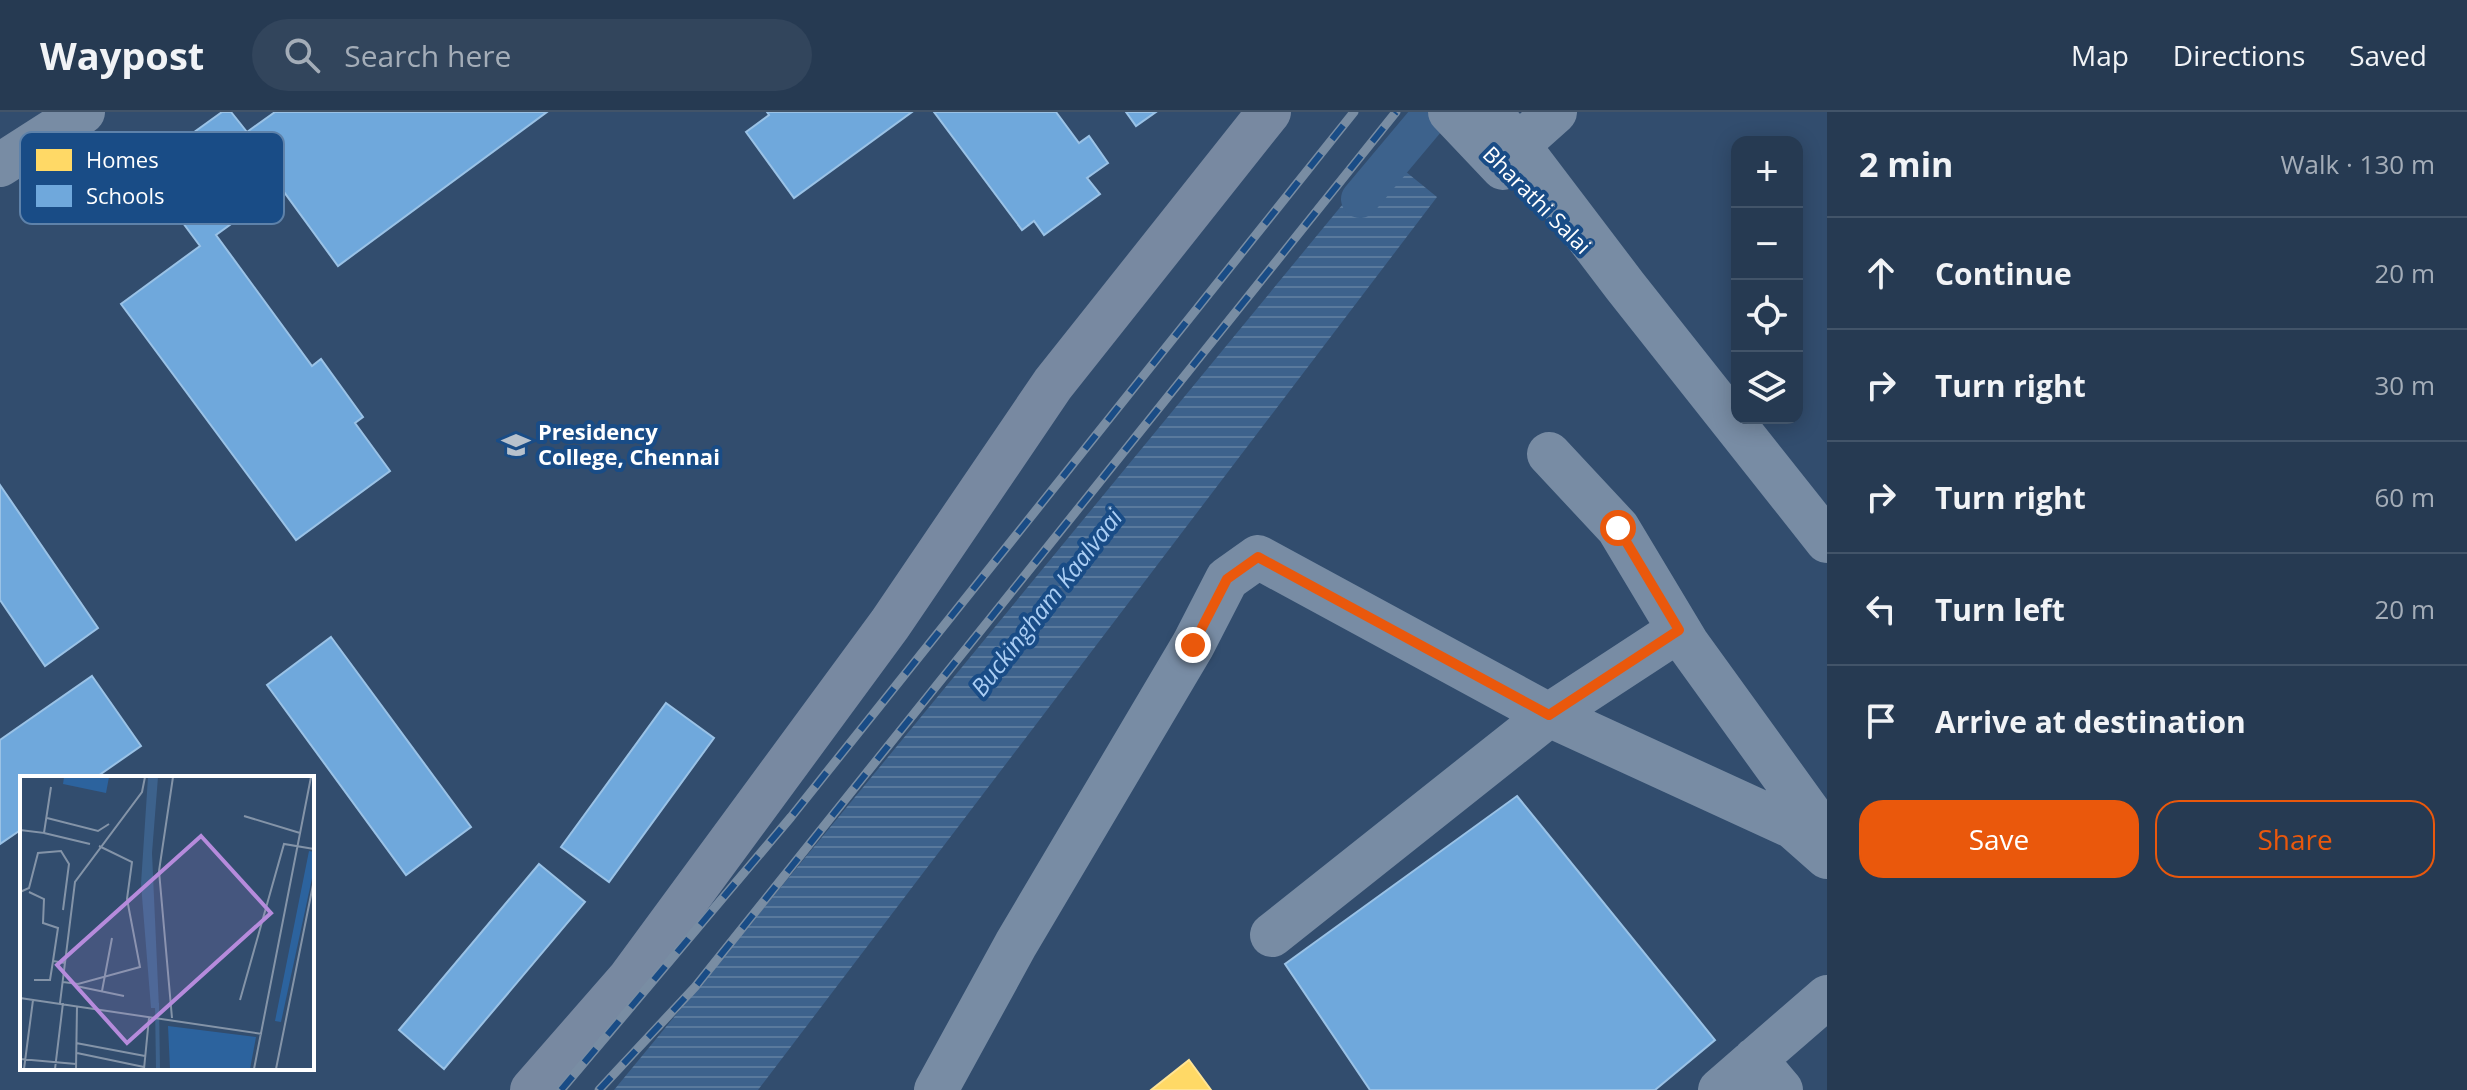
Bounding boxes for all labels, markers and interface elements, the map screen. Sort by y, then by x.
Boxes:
search box [252,19,812,91]
text: Waypost [40,29,204,81]
icon: search [280,33,324,77]
text: Search here [344,35,511,76]
text: Map [2071,36,2129,74]
text: Directions [2173,36,2305,74]
text: Saved [2349,36,2427,74]
legend [20,132,284,224]
map controls [1731,136,1803,424]
button: + [1731,136,1803,208]
street label: Bharathi Salai [1477,139,1598,260]
text: 2 min [1859,141,1953,187]
text: Homes [86,144,159,174]
text: Walk · 130 m [2281,146,2435,182]
text: Schools [86,180,165,210]
button: − [1731,208,1803,280]
icon: ahead [1859,251,1903,295]
text: Continue [1935,253,2072,294]
text: 20 m [2374,255,2435,291]
button: locate [1731,280,1803,352]
button: layers [1731,352,1803,424]
icon: right [1859,363,1903,407]
text: Turn right [1935,365,2086,406]
text: 30 m [2374,367,2435,403]
place label: Presidency College, Chennai [538,416,720,471]
school or university icon: Presidency College, Chennai [501,430,531,460]
icon: right [1859,475,1903,519]
text: Turn right [1935,477,2086,518]
text: 60 m [2374,479,2435,515]
water label: Buckingham Kaalvaai [962,501,1130,702]
route start [1600,510,1636,546]
icon: left [1859,587,1903,631]
text: Turn left [1935,589,2065,630]
text: 20 m [2374,591,2435,627]
route end [1175,627,1211,663]
icon: arrive [1859,699,1903,743]
text: Arrive at destination [1935,701,2246,742]
inset map [20,776,314,1070]
button: Save [1859,800,2139,878]
button: Share [2155,800,2435,878]

